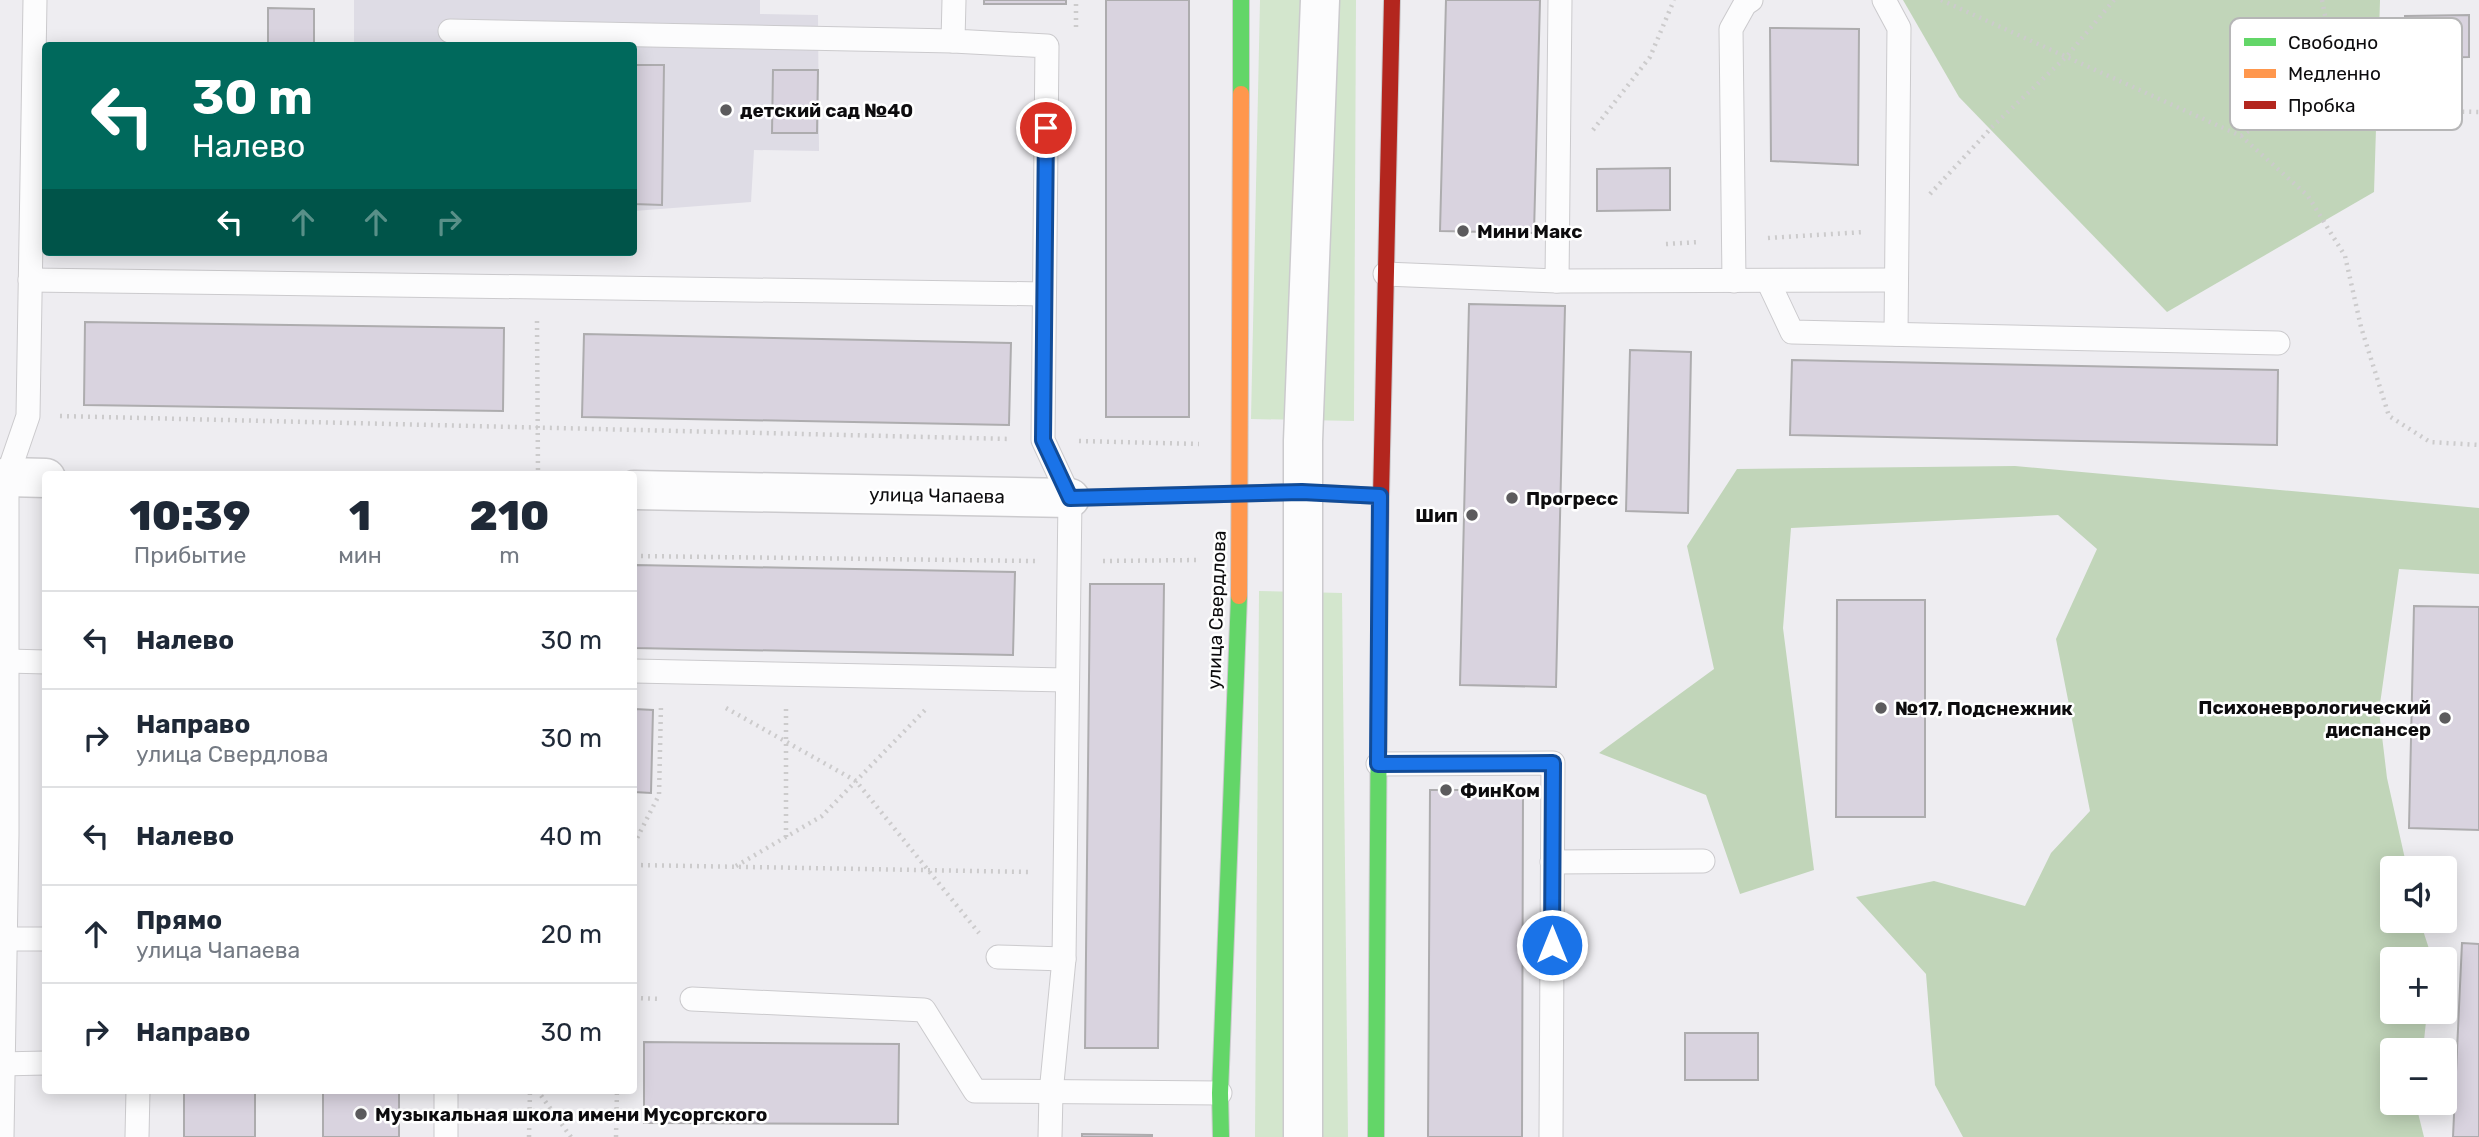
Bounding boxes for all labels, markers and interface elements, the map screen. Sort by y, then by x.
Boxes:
legend [2230,18,2462,130]
text: Свободно [2288,31,2378,54]
text: Медленно [2288,62,2381,85]
text: 30 m [192,68,313,126]
icon: left [77,70,168,161]
text: Пробка [2288,94,2356,117]
pin [1016,98,1076,158]
place label: детский сад №40 [740,99,913,122]
marker: детский сад №40 [718,102,734,118]
icon: arrive [1027,109,1065,147]
text: Налево [192,127,305,165]
icon: left [211,203,249,241]
icon: ahead [284,203,322,241]
icon: ahead [357,203,395,241]
icon: right [430,203,468,241]
place label: Мини Макс [1477,220,1582,243]
marker: Мини Макс [1455,223,1471,239]
street label: улица Чапаева [869,483,1005,508]
place label: Прогресс [1526,487,1618,510]
marker: Прогресс [1504,490,1520,506]
text: 10:39 [130,491,251,541]
text: 1 [349,491,371,541]
text: 210 [469,491,549,541]
place label: Шип [1415,504,1458,527]
marker: Шип [1464,507,1480,523]
street label: улица Свердлова [1202,530,1231,690]
text: Прибытие [134,541,246,569]
text: мин [338,541,382,569]
text: m [499,541,520,569]
icon: left [77,621,115,659]
text: Налево [136,625,234,656]
text: 30 m [540,625,602,656]
place label: Психоневрологический диспансер [2198,696,2431,741]
place label: №17, Подснежник [1895,697,2073,720]
marker: №17, Подснежник [1873,700,1889,716]
text: Направо [136,709,250,740]
marker: Психоневрологический диспансер [2437,710,2453,726]
icon: right [77,719,115,757]
text: 30 m [540,723,602,754]
text: улица Свердлова [136,740,329,768]
place label: ФинКом [1460,779,1540,802]
marker: ФинКом [1438,782,1454,798]
icon: left [77,817,115,855]
text: Налево [136,821,234,852]
text: 40 m [540,821,602,852]
map controls [2380,856,2457,1115]
button: sound [2380,856,2457,933]
text: Прямо [136,905,222,936]
position arrow [1515,908,1589,982]
icon: ahead [77,915,115,953]
text: 20 m [541,919,602,950]
text: улица Чапаева [136,936,300,964]
button: + [2380,947,2457,1024]
icon: right [77,1013,115,1051]
text: Направо [136,1017,250,1048]
text: 30 m [540,1017,602,1048]
button: − [2380,1038,2457,1115]
place label: Музыкальная школа имени Мусоргского [375,1103,767,1126]
marker: Музыкальная школа имени Мусоргского [353,1106,369,1122]

